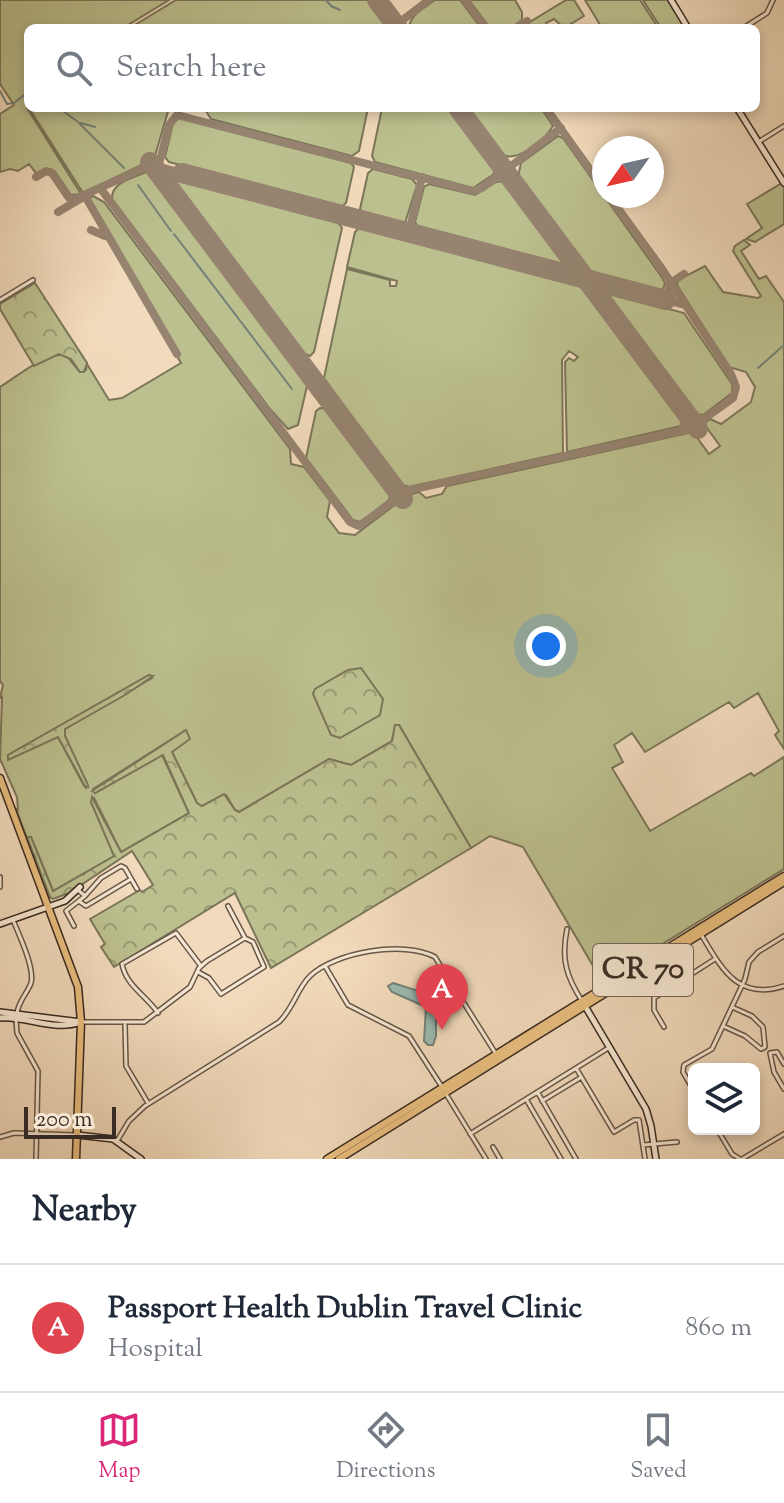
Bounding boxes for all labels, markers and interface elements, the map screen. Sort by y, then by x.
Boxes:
search box [24,24,760,112]
icon: search [52,46,96,90]
text: Search here [116,47,266,90]
north arrow [592,136,664,208]
your location [526,626,566,666]
road number: CR 70 [593,944,693,996]
pin: A [416,964,468,1030]
map controls [688,1063,760,1135]
button: layers [688,1063,760,1135]
scale bar [24,1103,116,1139]
text: 200 m [36,1105,92,1137]
text: Nearby [32,1187,137,1236]
text: Passport Health Dublin Travel Clinic [108,1288,582,1331]
text: A [47,1310,69,1347]
text: 860 m [685,1310,752,1347]
text: Hospital [108,1331,203,1368]
tab: Map [97,1408,141,1488]
tab: Directions [336,1408,435,1488]
tab: Saved [630,1408,687,1488]

